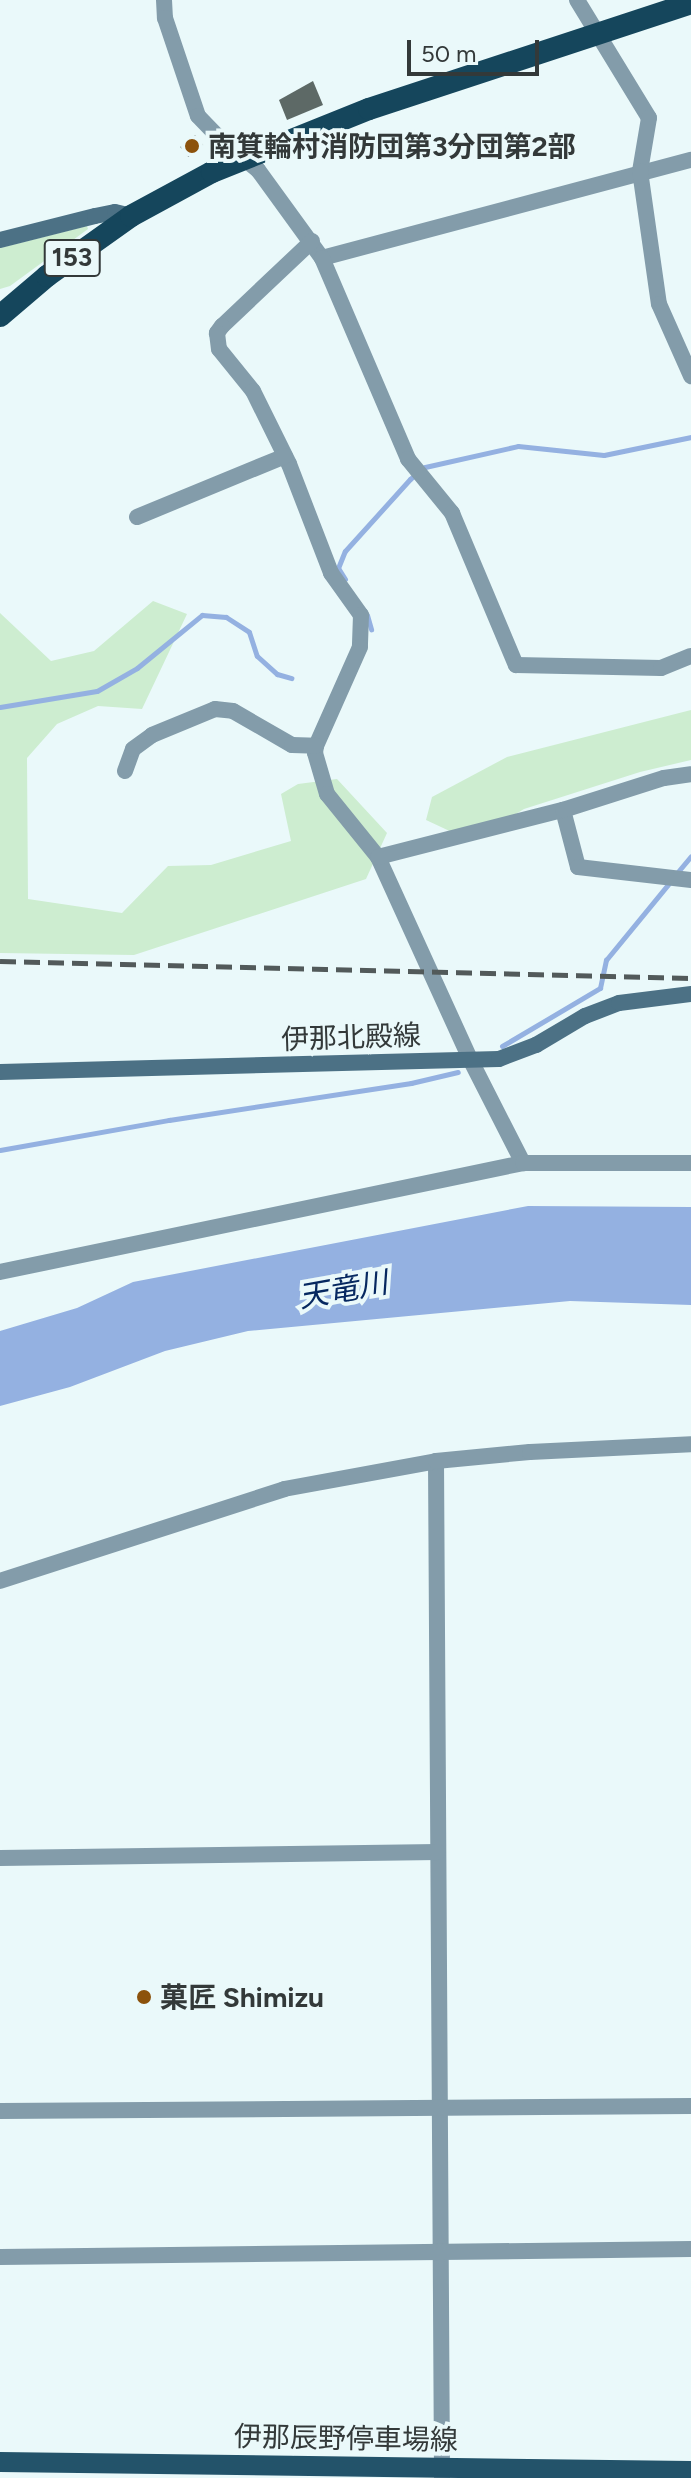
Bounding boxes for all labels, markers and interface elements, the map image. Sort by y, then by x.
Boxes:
scale bar [411,24,543,74]
text: 50 m [421,39,477,68]
place label: 南箕輪村消防団第3分団第2部 [208,129,576,163]
marker: 南箕輪村消防団第3分団第2部 [183,137,201,155]
road number: 153 [42,236,102,280]
street label: 伊那北殿線 [280,1018,422,1056]
water label: 天竜川 [296,1264,390,1316]
place label: 菓匠 Shimizu [160,1980,324,2014]
marker: 菓匠 Shimizu [135,1988,153,2006]
street label: 伊那辰野停車場線 [234,2419,458,2457]

